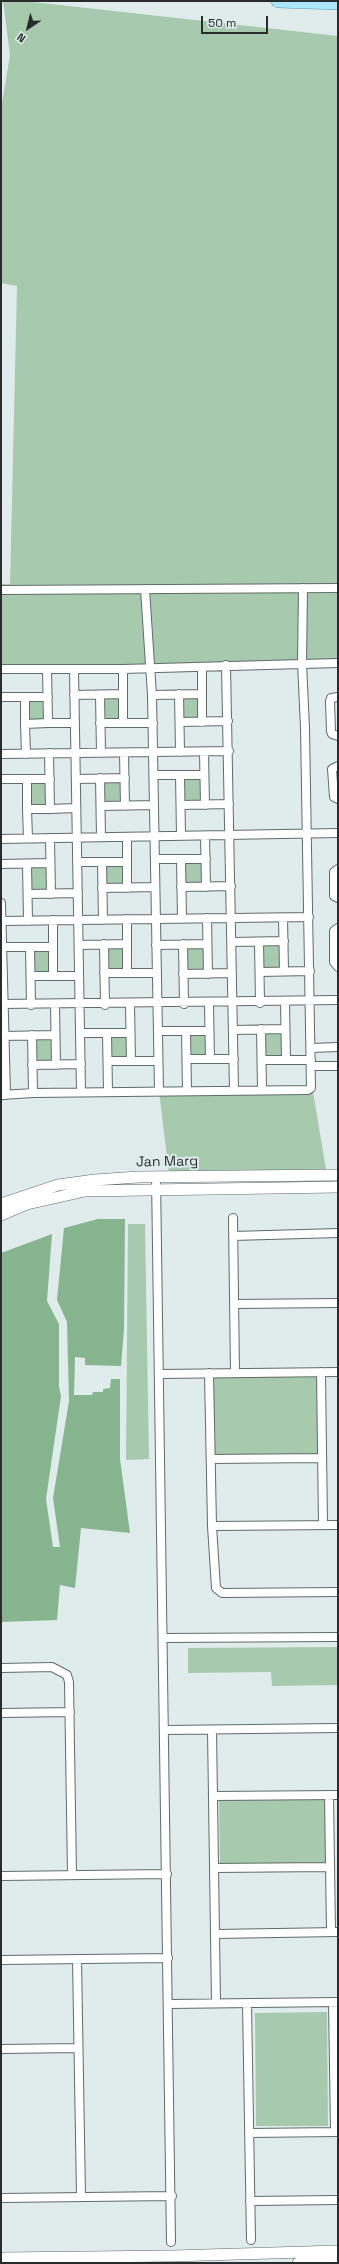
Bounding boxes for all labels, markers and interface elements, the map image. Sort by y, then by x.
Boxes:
north arrow [8,8,48,48]
scale bar [203,8,270,34]
text: 50 m [208,15,236,31]
text: N [14,30,28,46]
street label: Jan Marg [136,1153,198,1171]

